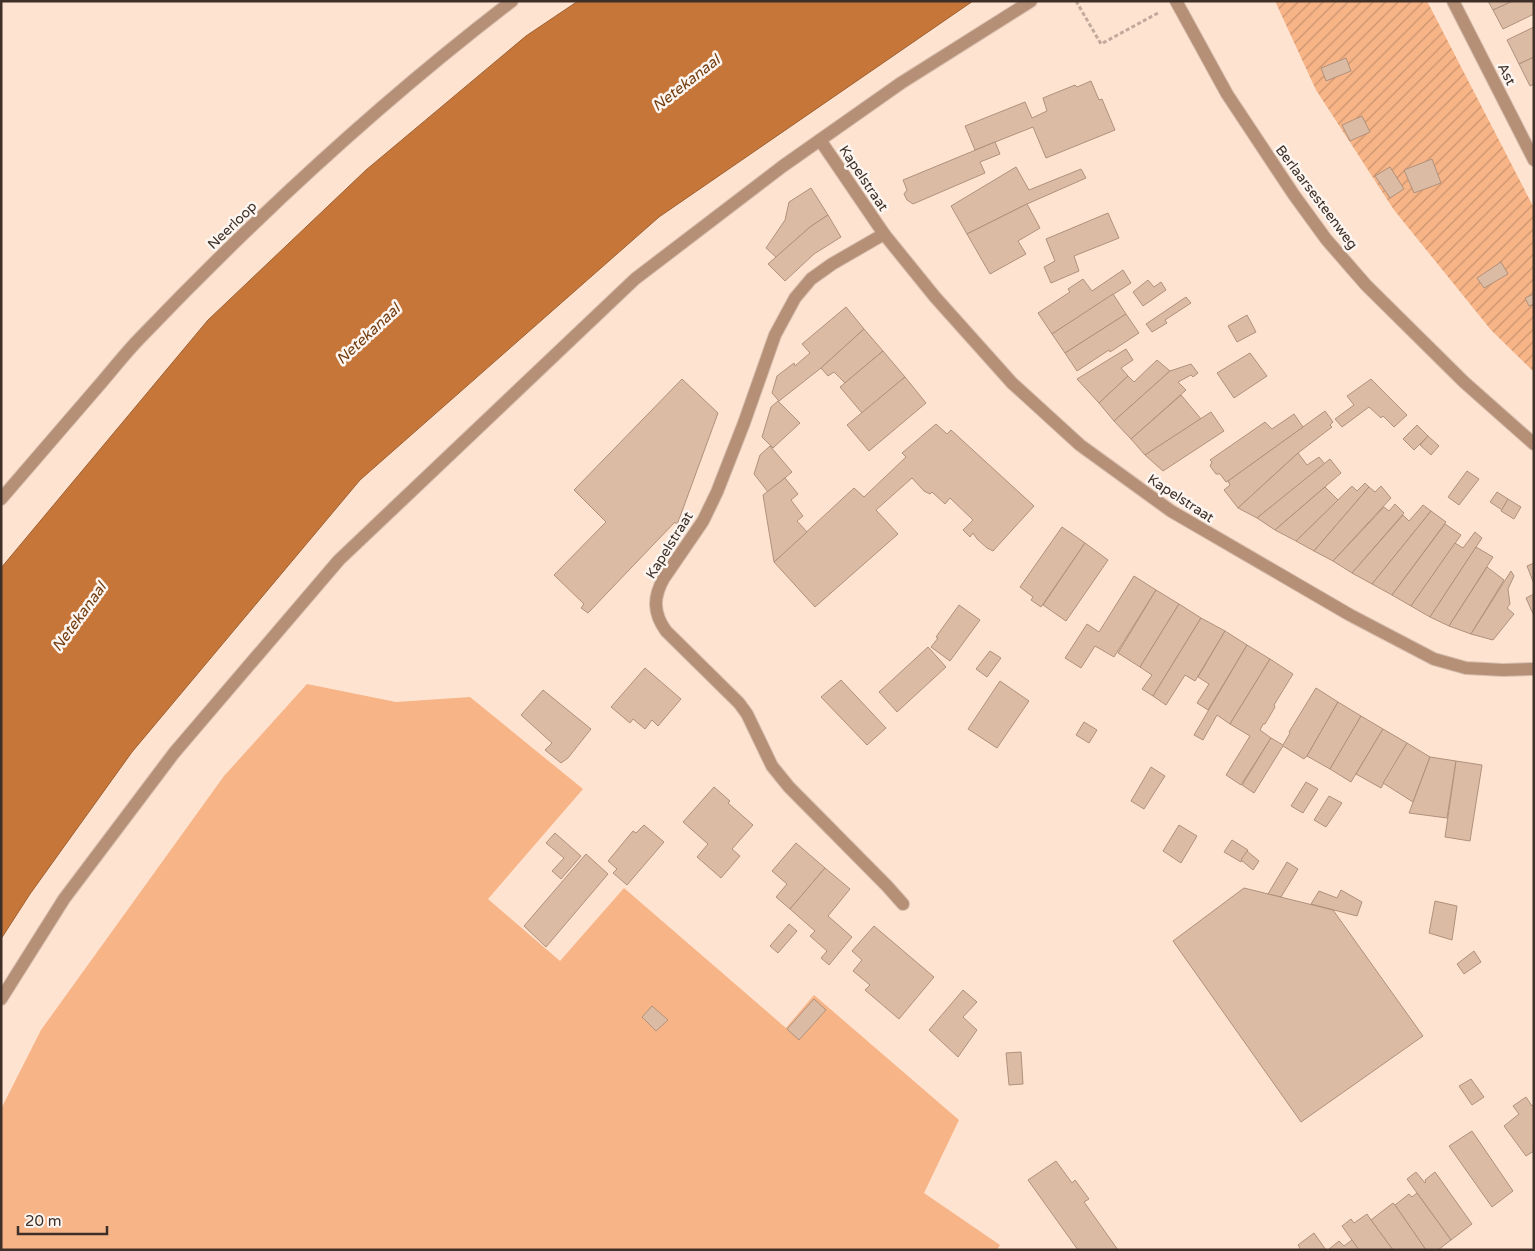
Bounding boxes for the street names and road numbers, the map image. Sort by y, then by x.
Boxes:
street label: Ast [1494,60,1520,89]
street label: Kapelstraat [835,142,892,215]
street label: Berlaarsesteenweg [1272,142,1361,253]
street label: Neerloop [204,198,261,253]
street label: Kapelstraat [1144,471,1218,527]
street label: Kapelstraat [642,508,697,582]

